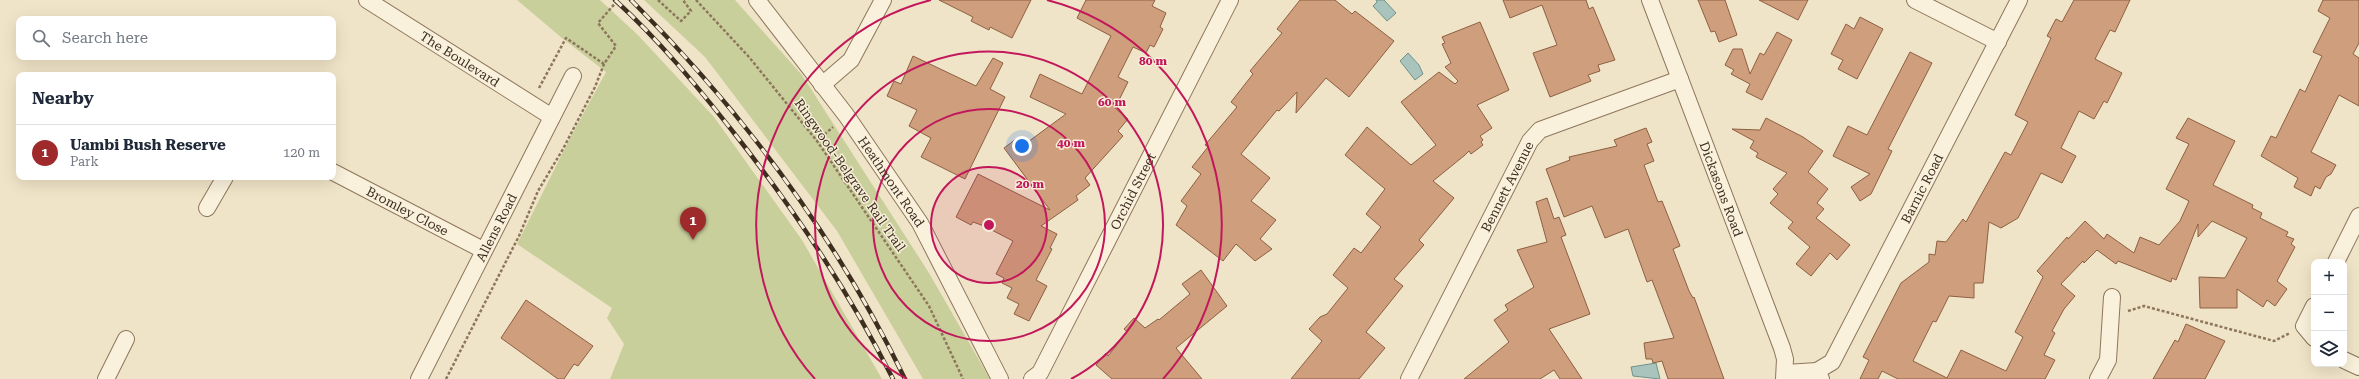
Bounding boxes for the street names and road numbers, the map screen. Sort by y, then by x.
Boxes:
street label: The Boulevard [417,28,503,90]
street label: Ringwood-Belgrave Rail Trail [791,96,909,254]
street label: Heathmont Road [855,133,928,230]
street label: Bennett Avenue [1478,139,1536,234]
street label: Dickasons Road [1697,139,1747,239]
street label: Orchid Street [1107,150,1158,232]
street label: Barnic Road [1898,150,1946,226]
street label: Bromley Close [364,183,451,238]
street label: Allens Road [472,190,520,264]

